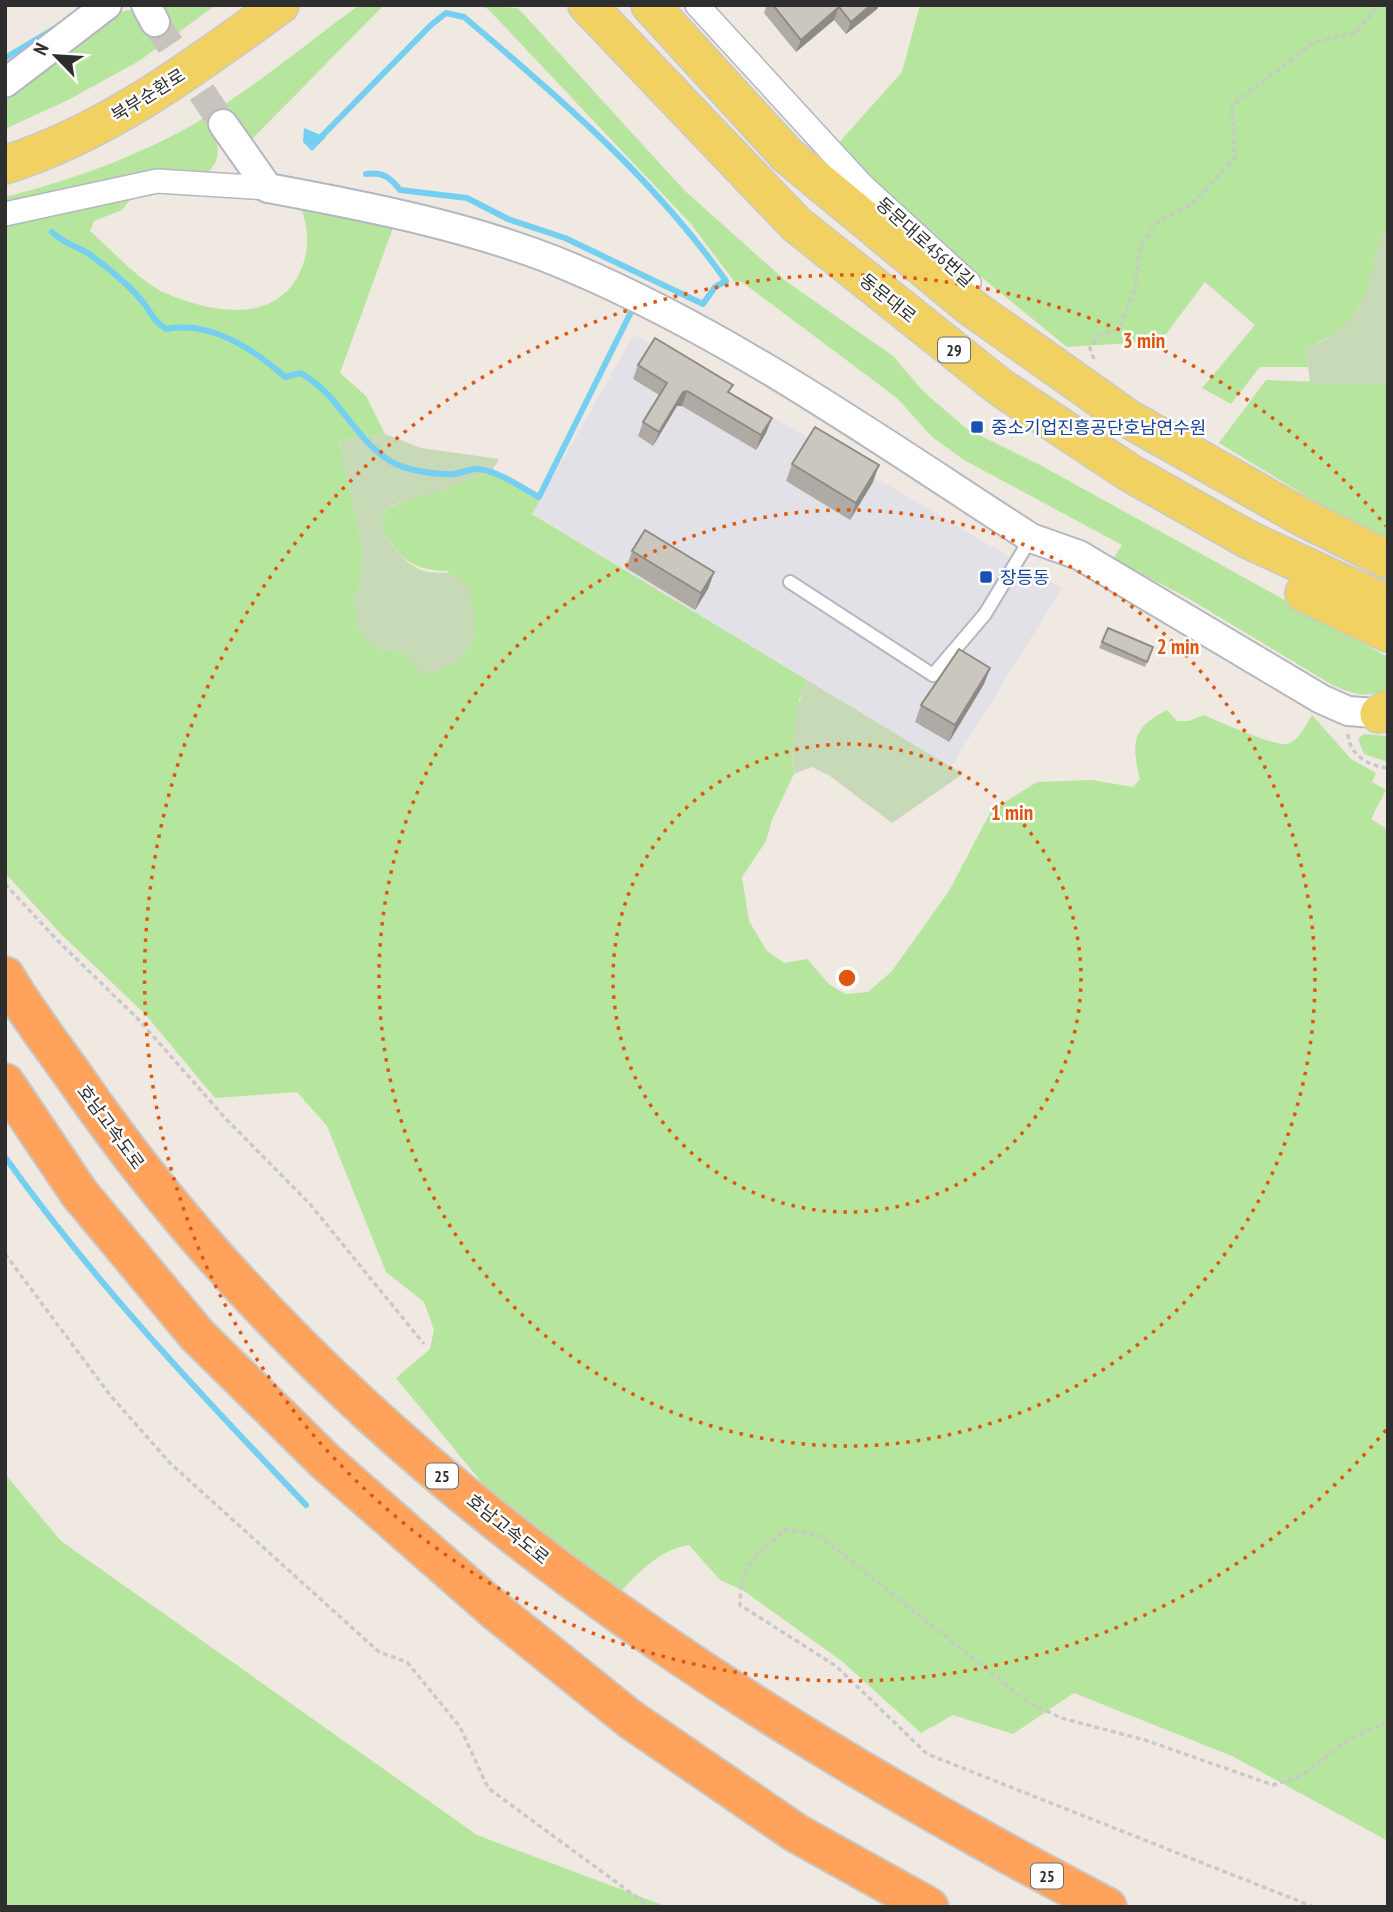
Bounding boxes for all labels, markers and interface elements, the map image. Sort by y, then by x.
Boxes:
north arrow [21,21,91,91]
text: N [28,39,54,59]
street label: 북부순환로 [107,63,189,127]
street label: 동문대로456번길 [871,192,979,292]
street label: 동문대로 [855,268,921,328]
text: 3 min [1123,327,1165,354]
road number: 29 [938,338,970,362]
place label: 중소기업진흥공단호남연수원 [991,416,1206,439]
marker: 중소기업진흥공단호남연수원 [969,419,985,435]
place label: 장등동 [1000,566,1050,589]
marker: 장등동 [978,569,994,585]
text: 2 min [1157,633,1199,660]
text: 1 min [991,799,1033,826]
centre of rings [835,966,859,990]
street label: 호남고속도로 [72,1080,150,1174]
road number: 25 [426,1464,458,1488]
street label: 호남고속도로 [462,1489,554,1569]
road number: 25 [1031,1864,1063,1888]

